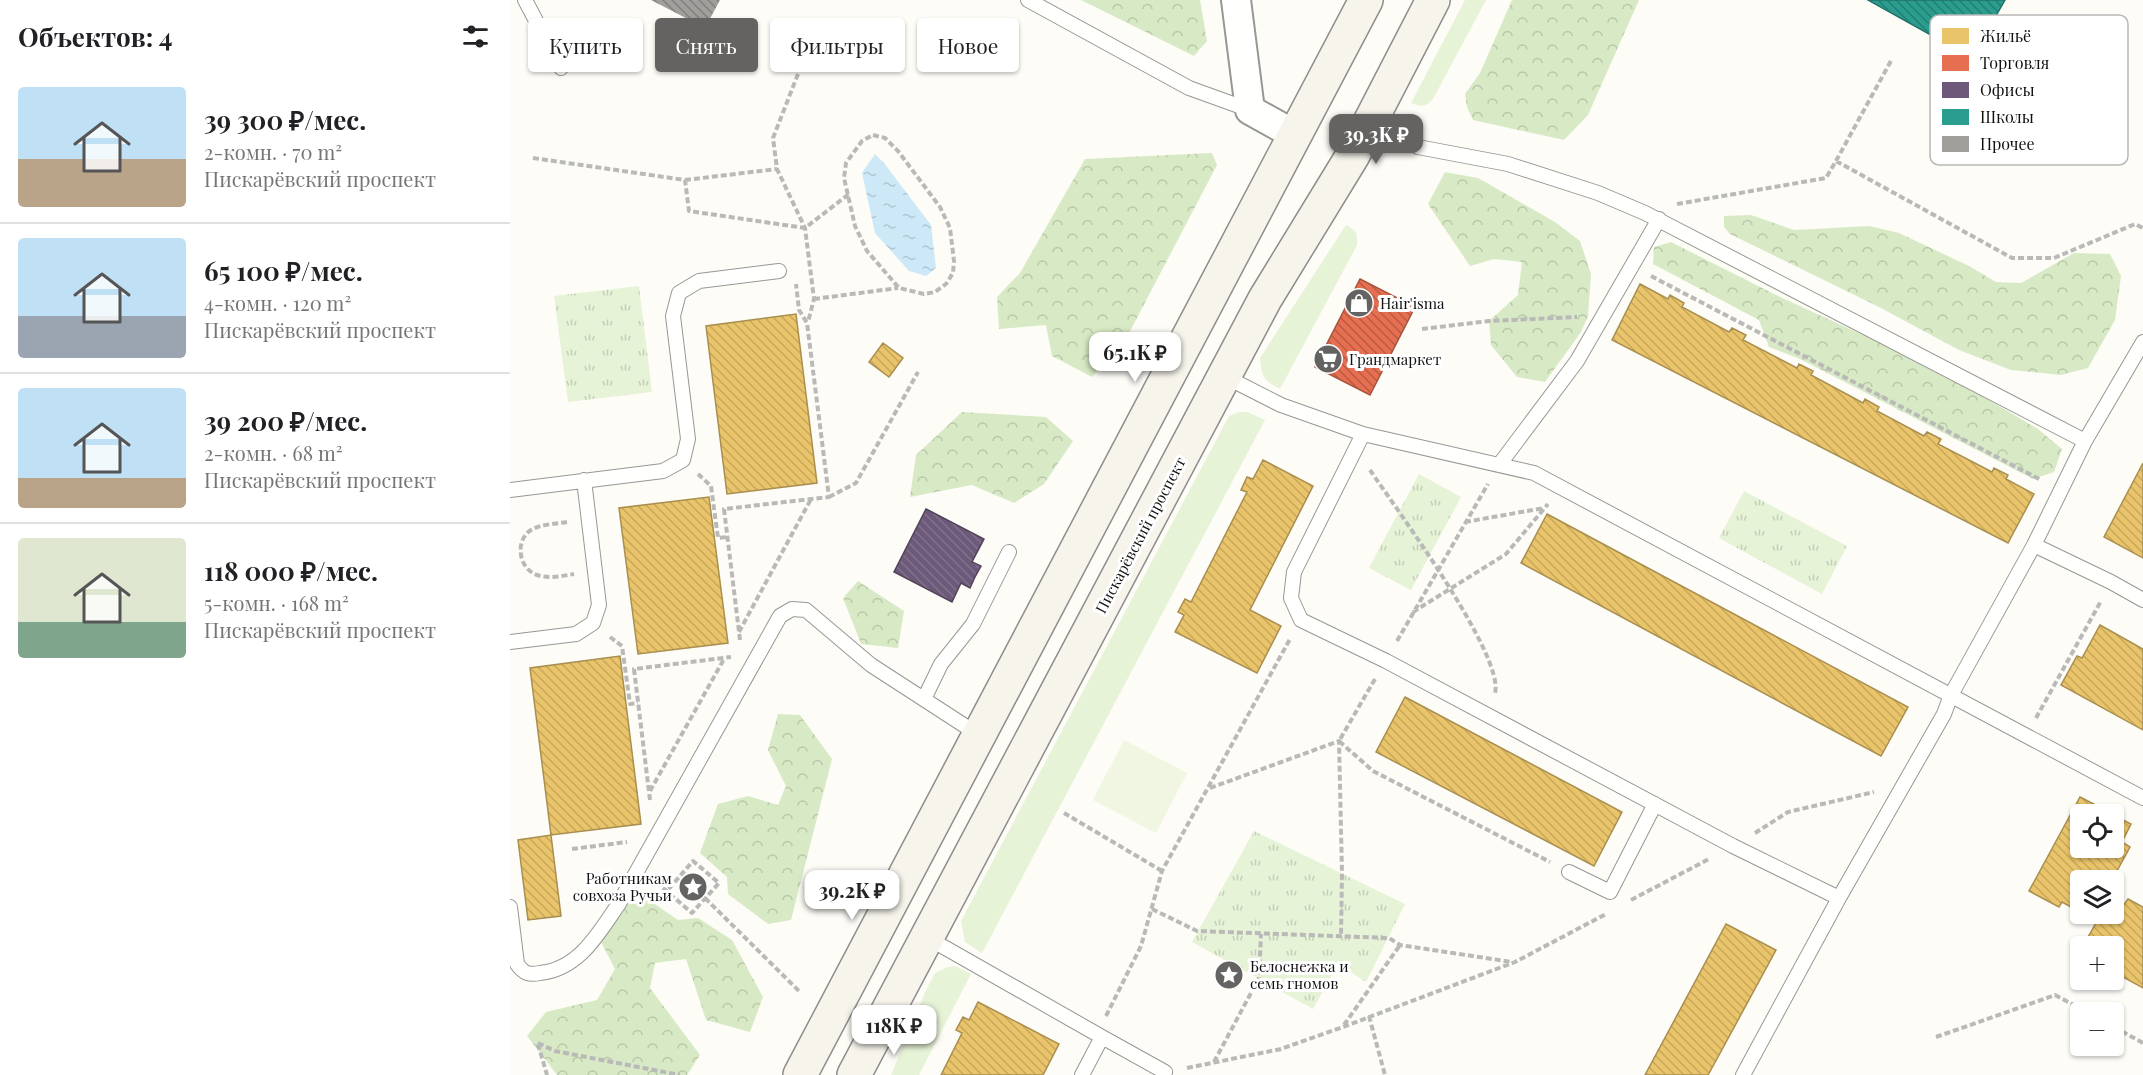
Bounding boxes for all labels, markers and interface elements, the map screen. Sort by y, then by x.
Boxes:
legend [1930,15,2128,165]
chip: Купить [528,18,643,72]
chip: Снять [655,18,758,72]
chip: Фильтры [770,18,905,72]
chip: Новое [917,18,1019,72]
text: Объектов: 4 [18,19,172,54]
icon: filters [459,20,492,53]
text: Жильё [1980,25,2031,46]
text: Торговля [1980,52,2050,73]
text: Офисы [1980,79,2035,100]
text: 39 300 ₽/мес. [204,102,366,137]
text: Школы [1980,106,2034,127]
icon: home [66,111,138,183]
pin: 39.3K ₽ [1321,114,1431,165]
text: 39.3K ₽ [1343,120,1409,147]
text: Прочее [1980,133,2035,154]
text: 2-комн. · 70 m² [204,138,342,165]
text: Пискарёвский проспект [204,165,436,192]
text: 65 100 ₽/мес. [204,253,363,288]
icon: home [66,262,138,334]
shop icon: Hair'isma [1343,287,1375,319]
text: 4-комн. · 120 m² [204,289,351,316]
place label: Hair'isma [1380,293,1445,313]
text: Пискарёвский проспект [204,316,436,343]
pin: 65.1K ₽ [1080,332,1190,383]
text: 65.1K ₽ [1103,338,1167,365]
supermarket icon: Грандмаркет [1312,343,1344,375]
place label: Грандмаркет [1349,349,1441,369]
text: 39 200 ₽/мес. [204,403,367,438]
icon: home [66,412,138,484]
text: 2-комн. · 68 m² [204,439,343,466]
street label: Пискарёвский проспект [1090,453,1190,617]
text: Пискарёвский проспект [204,466,436,493]
text: 118 000 ₽/мес. [204,553,378,588]
icon: home [66,562,138,634]
text: 5-комн. · 168 m² [204,589,349,616]
text: Пискарёвский проспект [204,616,436,643]
map controls [2070,804,2124,1056]
button: locate [2070,804,2124,858]
place label: Работникам совхоза Ручьи [573,868,672,905]
pin: 39.2K ₽ [797,870,907,921]
button: layers [2070,870,2124,924]
place icon: Работникам совхоза Ручьи [677,871,709,903]
text: 39.2K ₽ [818,876,886,903]
button: + [2070,936,2124,990]
place label: Белоснежка и семь гномов [1250,956,1349,993]
place icon: Белоснежка и семь гномов [1213,959,1245,991]
button: − [2070,1002,2124,1056]
pin: 118K ₽ [845,1005,943,1056]
text: 118K ₽ [866,1011,922,1038]

